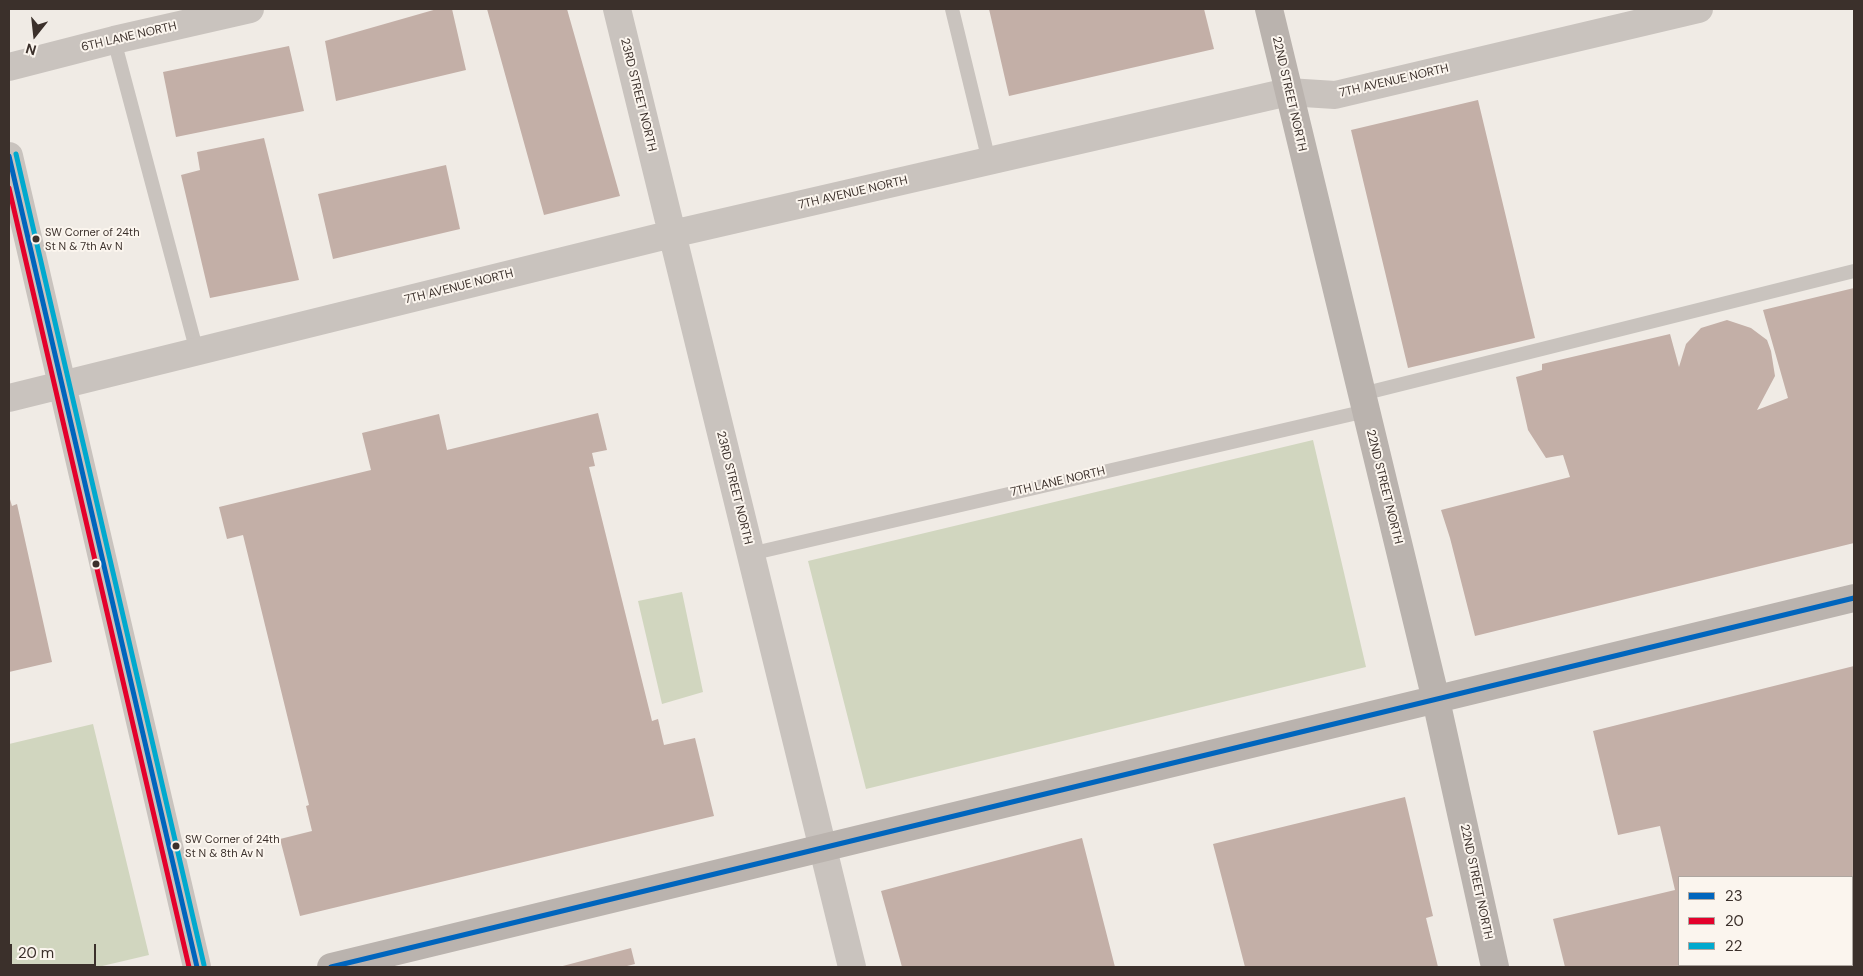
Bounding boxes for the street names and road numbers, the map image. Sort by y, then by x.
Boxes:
street label: 6TH LANE NORTH [80,19,178,55]
street label: 22ND STREET NORTH [1269,35,1309,153]
street label: 23RD STREET NORTH [617,37,659,153]
street label: 7TH AVENUE NORTH [1338,61,1450,101]
street label: 7TH AVENUE NORTH [797,173,909,213]
street label: 7TH AVENUE NORTH [403,266,515,308]
street label: 22ND STREET NORTH [1363,428,1405,546]
street label: 23RD STREET NORTH [713,430,755,546]
street label: 7TH LANE NORTH [1009,464,1107,500]
street label: 22ND STREET NORTH [1457,823,1495,941]

